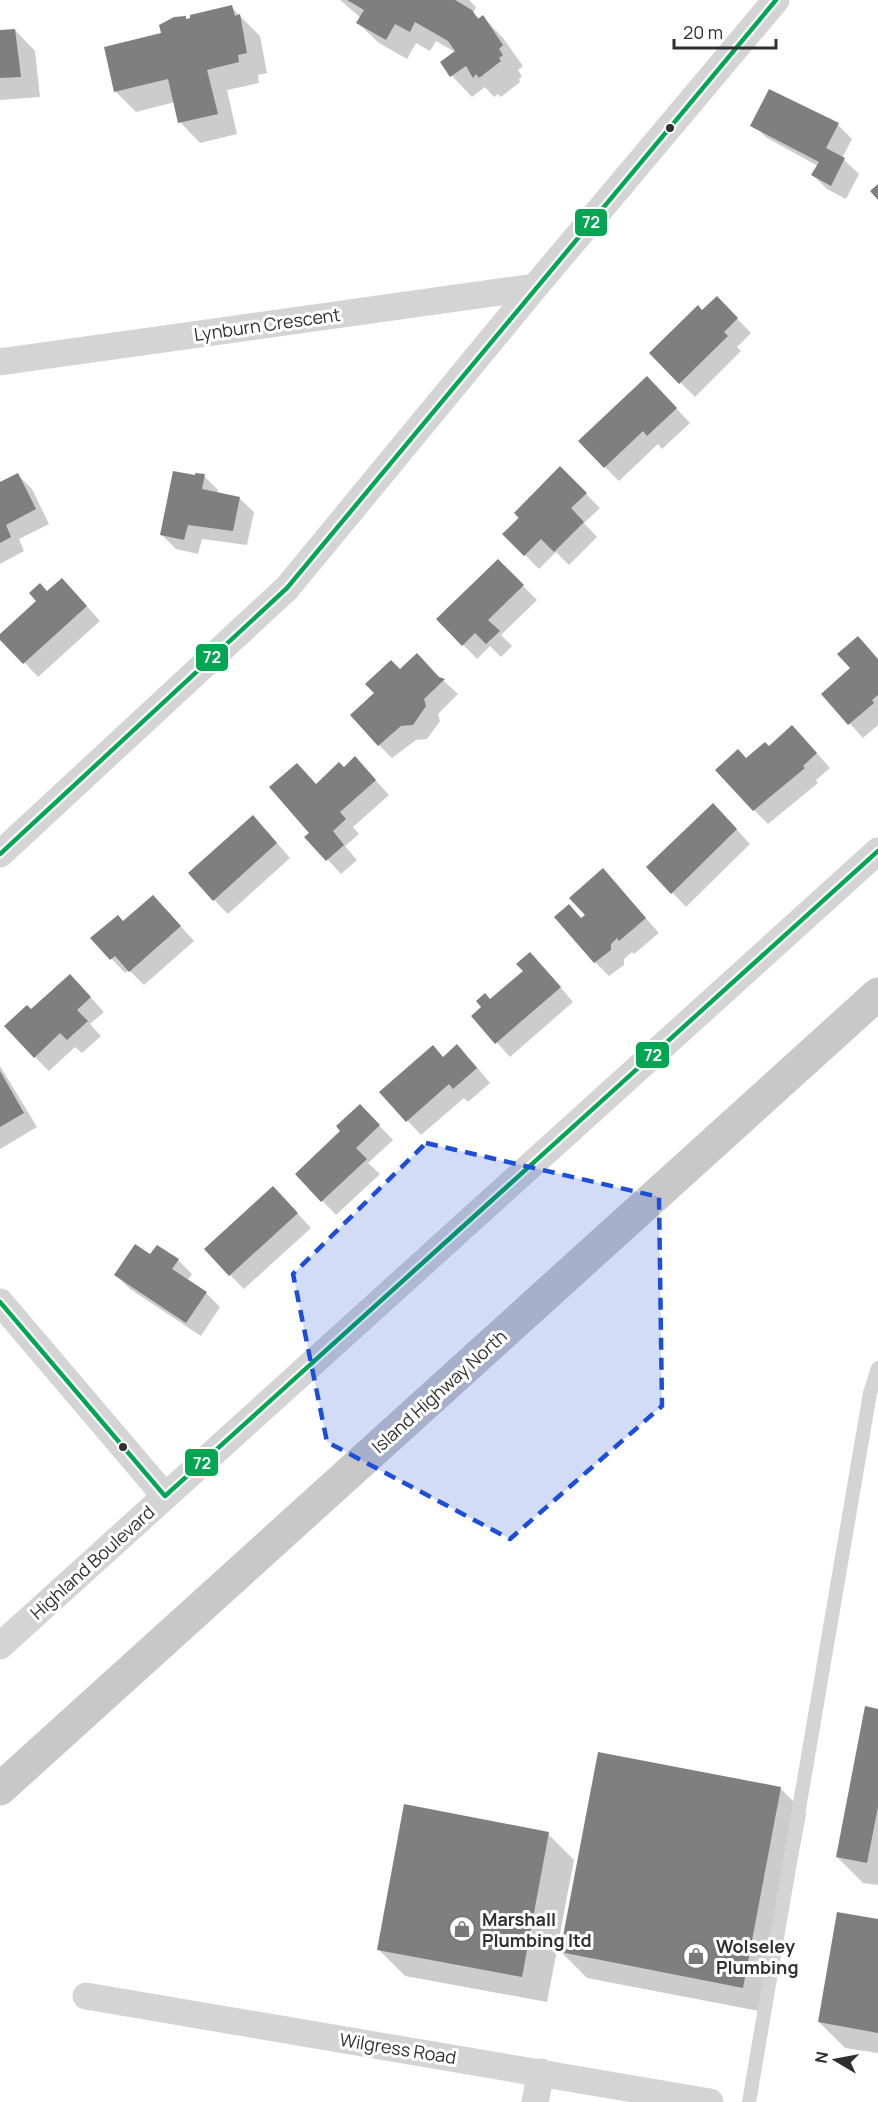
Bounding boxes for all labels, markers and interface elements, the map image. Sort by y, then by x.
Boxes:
scale bar [674,12,776,50]
text: 20 m [683,20,723,44]
unlabelled marker [664,122,676,134]
line badge: 72 [574,208,608,237]
text: 72 [582,211,600,233]
street label: Lynburn Crescent [192,302,342,346]
line badge: 72 [195,643,229,672]
text: 72 [203,646,221,668]
line badge: 72 [635,1041,670,1069]
text: 72 [644,1044,662,1066]
street label: Island Highway North [366,1324,512,1458]
unlabelled marker [117,1441,129,1453]
line badge: 72 [184,1448,219,1477]
text: 72 [193,1452,211,1474]
street label: Highland Boulevard [25,1500,159,1624]
place label: Marshall Plumbing ltd [482,1907,592,1952]
shop icon: Marshall Plumbing ltd [447,1914,477,1944]
place label: Wolseley Plumbing [716,1934,798,1979]
shop icon: Wolseley Plumbing [681,1941,711,1971]
street label: Wilgress Road [338,2027,458,2069]
north arrow [806,2030,866,2090]
text: N [809,2050,833,2065]

